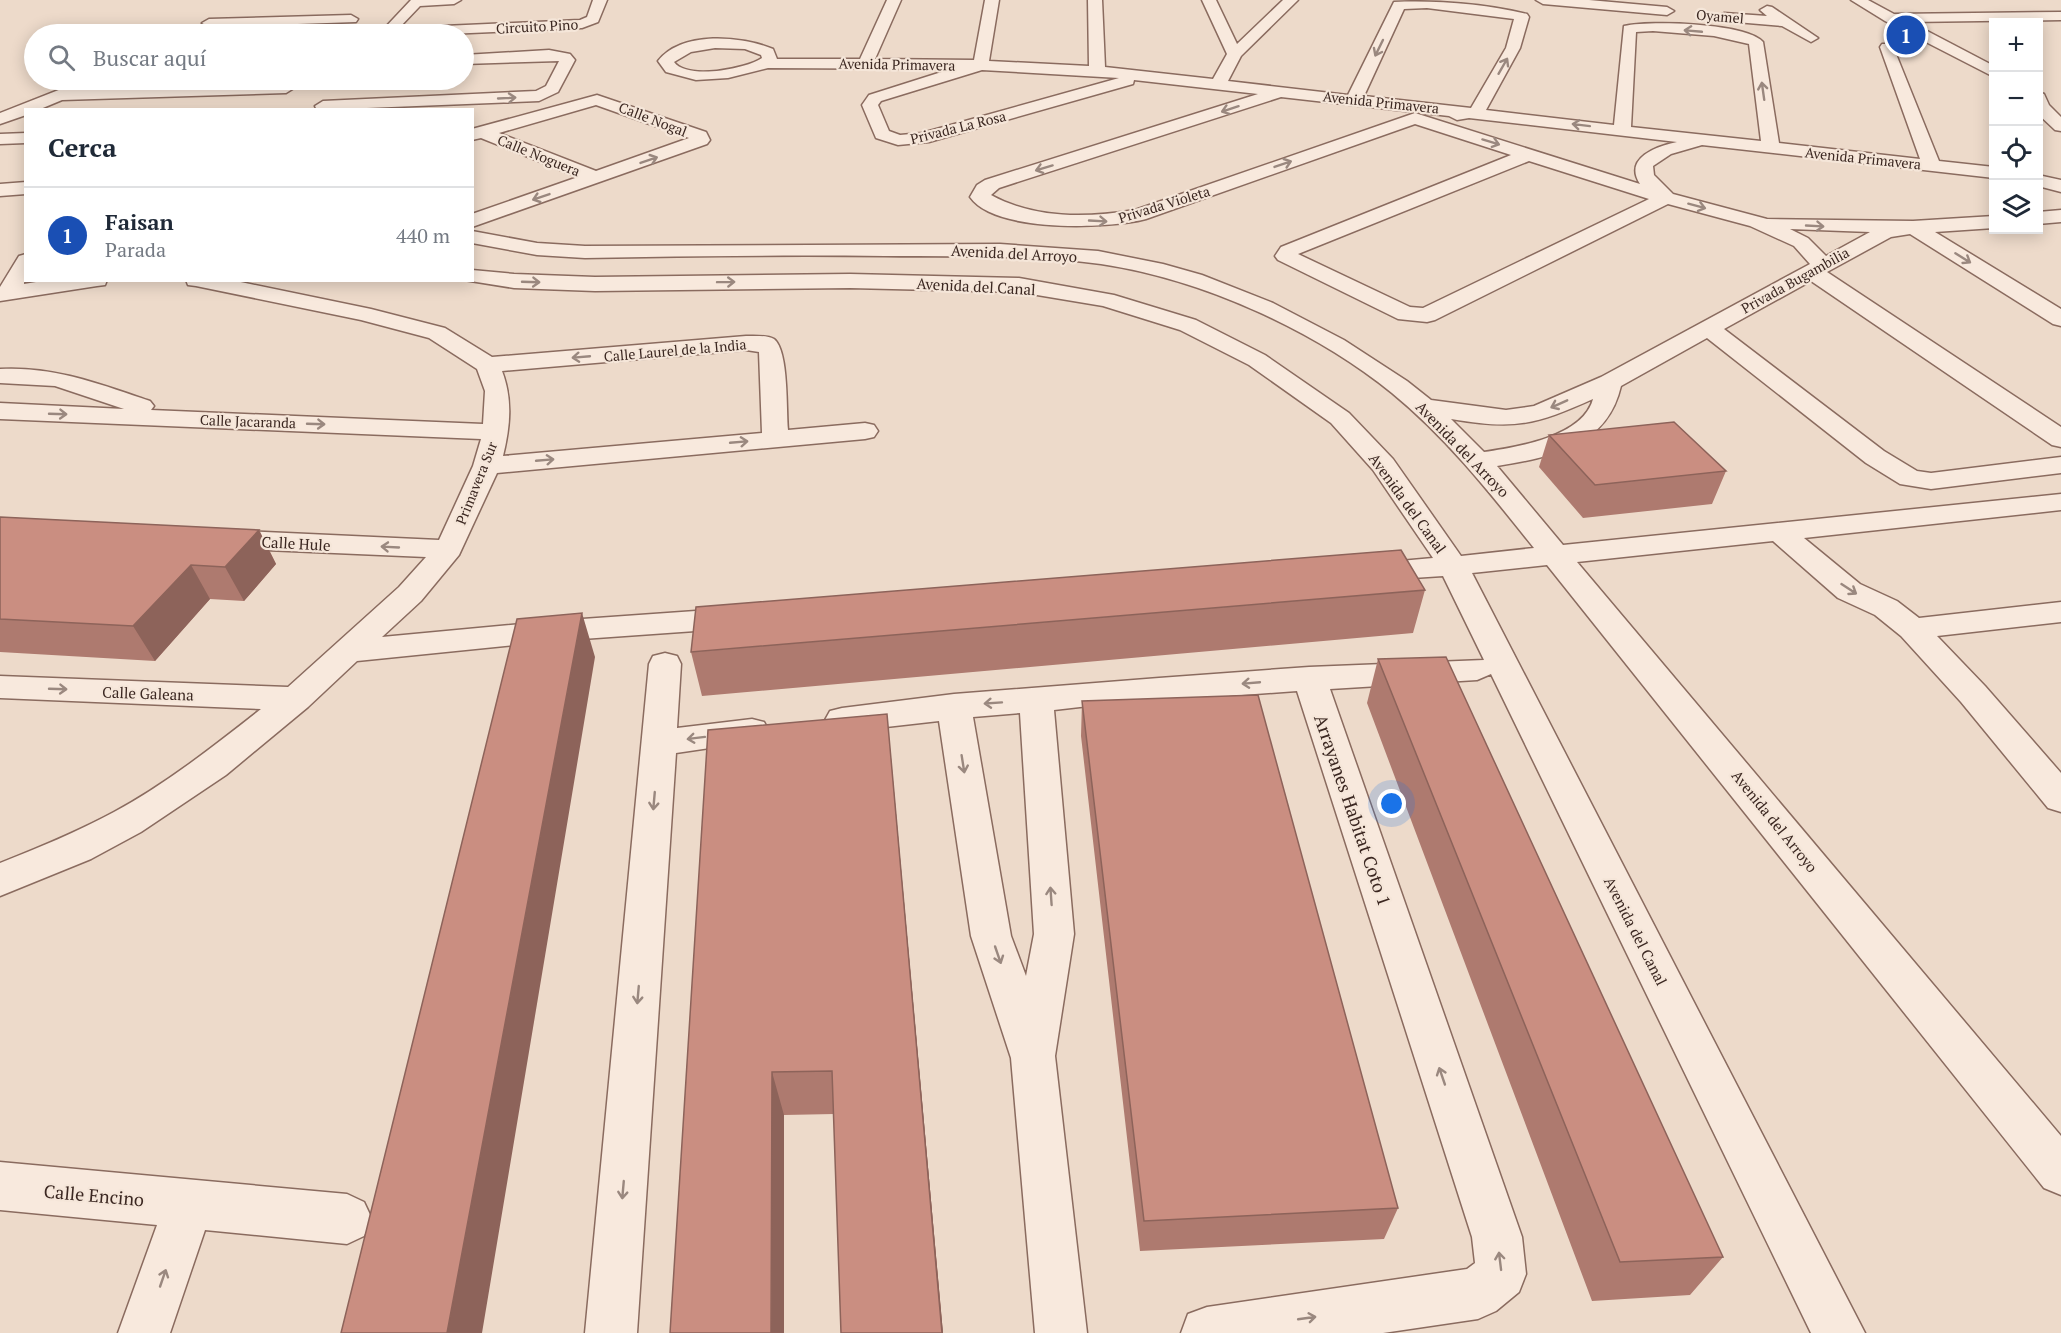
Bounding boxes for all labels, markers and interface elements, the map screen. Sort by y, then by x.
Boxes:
street label: Oyamel [1695,4,1745,28]
pin: 1 [1886,12,1926,57]
street label: Circuito Pino [495,14,579,38]
map controls [1989,18,2043,234]
button: + [1989,18,2043,72]
search box [24,24,474,90]
one-way arrow [1684,25,1704,36]
one-way arrow [1372,39,1384,57]
icon: search [45,41,78,74]
text: Buscar aquí [93,43,206,72]
street label: Avenida Primavera [839,53,955,75]
one-way arrow [1497,58,1509,75]
button: − [1989,72,2043,126]
one-way arrow [1758,82,1769,102]
street label: Avenida Primavera [1322,86,1440,118]
one-way arrow [497,92,516,103]
street label: Calle Nogal [616,97,690,141]
one-way arrow [1221,104,1240,115]
street label: Privada La Rosa [908,106,1008,148]
one-way arrow [1571,119,1591,130]
button: locate [1989,126,2043,180]
text: Cerca [48,130,117,164]
street label: Calle Noguera [495,130,583,180]
one-way arrow [1481,137,1500,148]
street label: Avenida Primavera [1804,142,1922,174]
one-way arrow [639,153,658,164]
one-way arrow [1274,158,1292,169]
one-way arrow [1035,163,1054,174]
button: layers [1989,180,2043,234]
street label: Privada Violeta [1116,181,1212,227]
one-way arrow [532,193,551,204]
one-way arrow [1687,201,1706,212]
text: Faisan [105,207,174,236]
one-way arrow [1087,215,1107,226]
one-way arrow [1804,221,1824,232]
text: 1 [62,222,73,249]
text: 440 m [396,222,450,249]
text: Parada [105,236,166,263]
street label: Avenida del Arroyo [950,240,1078,266]
street label: Privada Bugambilia [1738,242,1852,318]
one-way arrow [1954,251,1971,264]
street label: Avenida del Canal [916,273,1036,299]
one-way arrow [520,276,540,288]
one-way arrow [715,276,735,288]
street label: Calle Laurel de la India [603,334,747,366]
one-way arrow [572,352,592,363]
street label: Avenida del Arroyo [1412,397,1514,501]
one-way arrow [1551,399,1569,411]
one-way arrow [48,408,68,419]
street label: Calle Jacaranda [200,410,296,432]
one-way arrow [306,419,326,430]
one-way arrow [728,436,748,447]
street label: Primavera Sur [451,438,501,527]
street label: Avenida del Canal [1365,449,1451,557]
one-way arrow [534,454,554,465]
street label: Calle Hule [261,531,331,555]
one-way arrow [381,541,401,552]
one-way arrow [1840,583,1857,596]
one-way arrow [1241,678,1261,689]
street label: Calle Galeana [102,681,194,705]
one-way arrow [48,684,68,695]
one-way arrow [984,698,1004,709]
street label: Arrayanes Habitat Coto 1 [1309,711,1397,909]
one-way arrow [686,733,706,744]
one-way arrow [958,753,969,773]
street label: Avenida del Arroyo [1728,766,1822,876]
your location [1377,789,1406,818]
one-way arrow [648,790,659,810]
street label: Avenida del Canal [1600,873,1672,989]
one-way arrow [1045,886,1056,906]
one-way arrow [993,945,1004,964]
one-way arrow [633,985,644,1005]
one-way arrow [1436,1067,1447,1085]
street label: Calle Encino [43,1179,145,1211]
one-way arrow [617,1179,628,1199]
one-way arrow [1494,1252,1505,1272]
one-way arrow [159,1269,170,1288]
one-way arrow [1296,1313,1316,1324]

